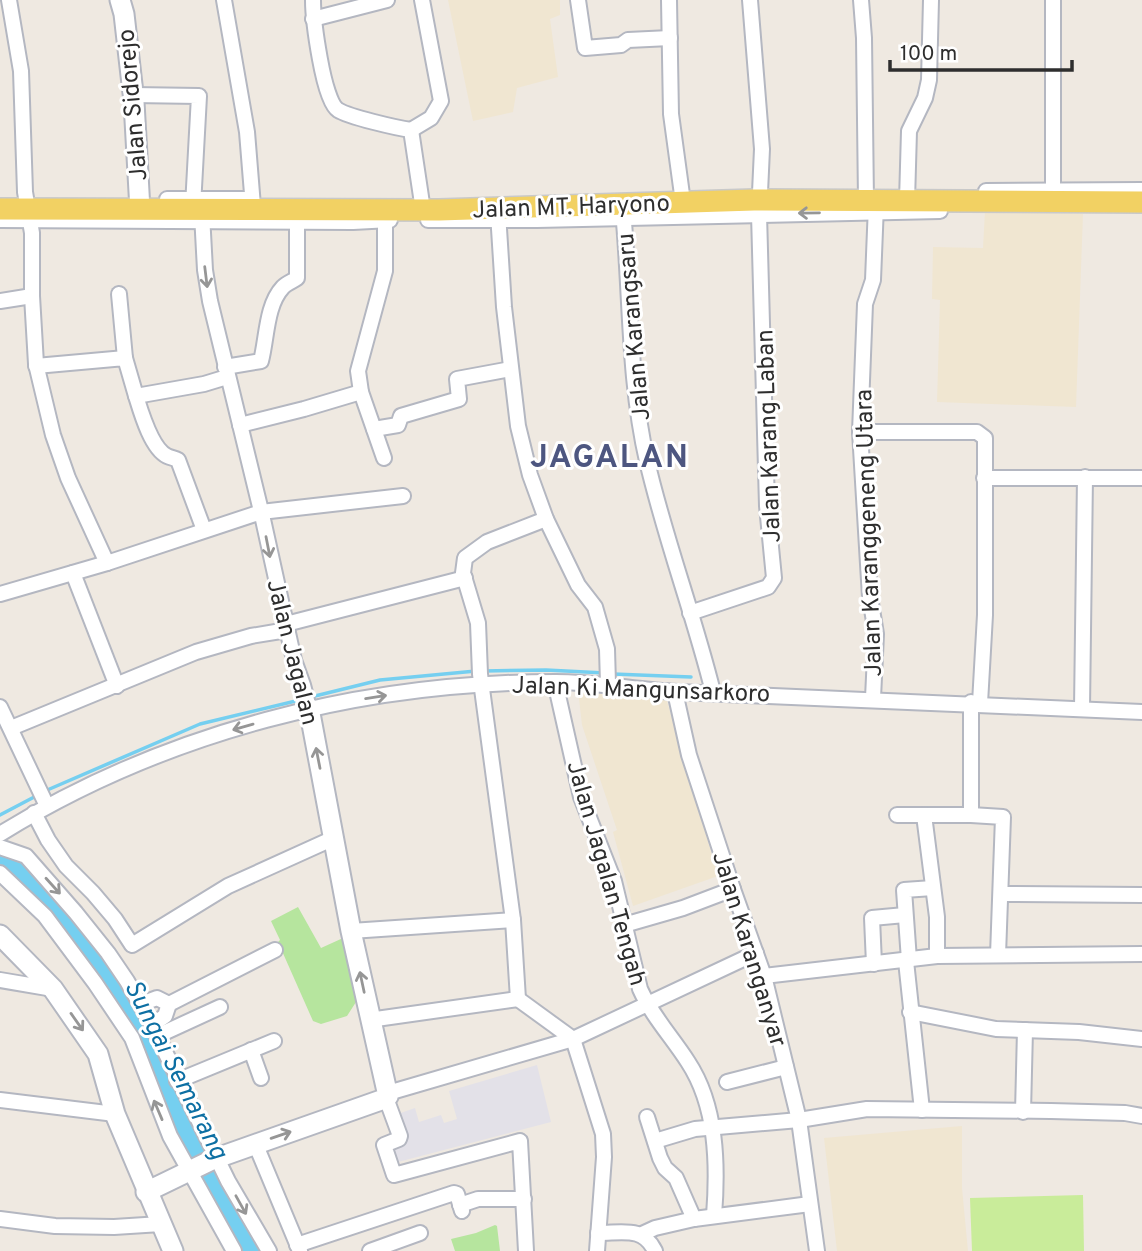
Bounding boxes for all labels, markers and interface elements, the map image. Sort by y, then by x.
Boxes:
street label: Jalan Sidorejo [112,28,156,182]
scale bar [890,28,1072,72]
text: 100 m [900,41,957,68]
street label: Jalan MT. Haryono [472,190,670,226]
one-way arrow [798,207,821,220]
street label: Jalan Karangsaru [612,232,658,422]
one-way arrow [199,266,212,288]
street label: Jalan Karang Laban [751,329,789,543]
street label: Jalan Karanggeneng Utara [850,389,890,677]
district label: JAGALAN [530,439,690,479]
one-way arrow [262,535,276,558]
street label: Jalan Jagalan [258,576,324,729]
street label: Jalan Ki Mangunsarkoro [511,671,771,710]
one-way arrow [364,690,387,703]
one-way arrow [232,721,254,734]
one-way arrow [311,747,325,770]
street label: Jalan Jagalan Tengah [559,758,652,989]
street label: Jalan Karanganyar [704,848,792,1051]
one-way arrow [45,877,62,894]
one-way arrow [354,971,368,994]
water label: Sungai Semarang [115,975,235,1166]
one-way arrow [70,1012,84,1031]
one-way arrow [151,1099,164,1121]
one-way arrow [269,1128,291,1140]
one-way arrow [235,1194,248,1215]

